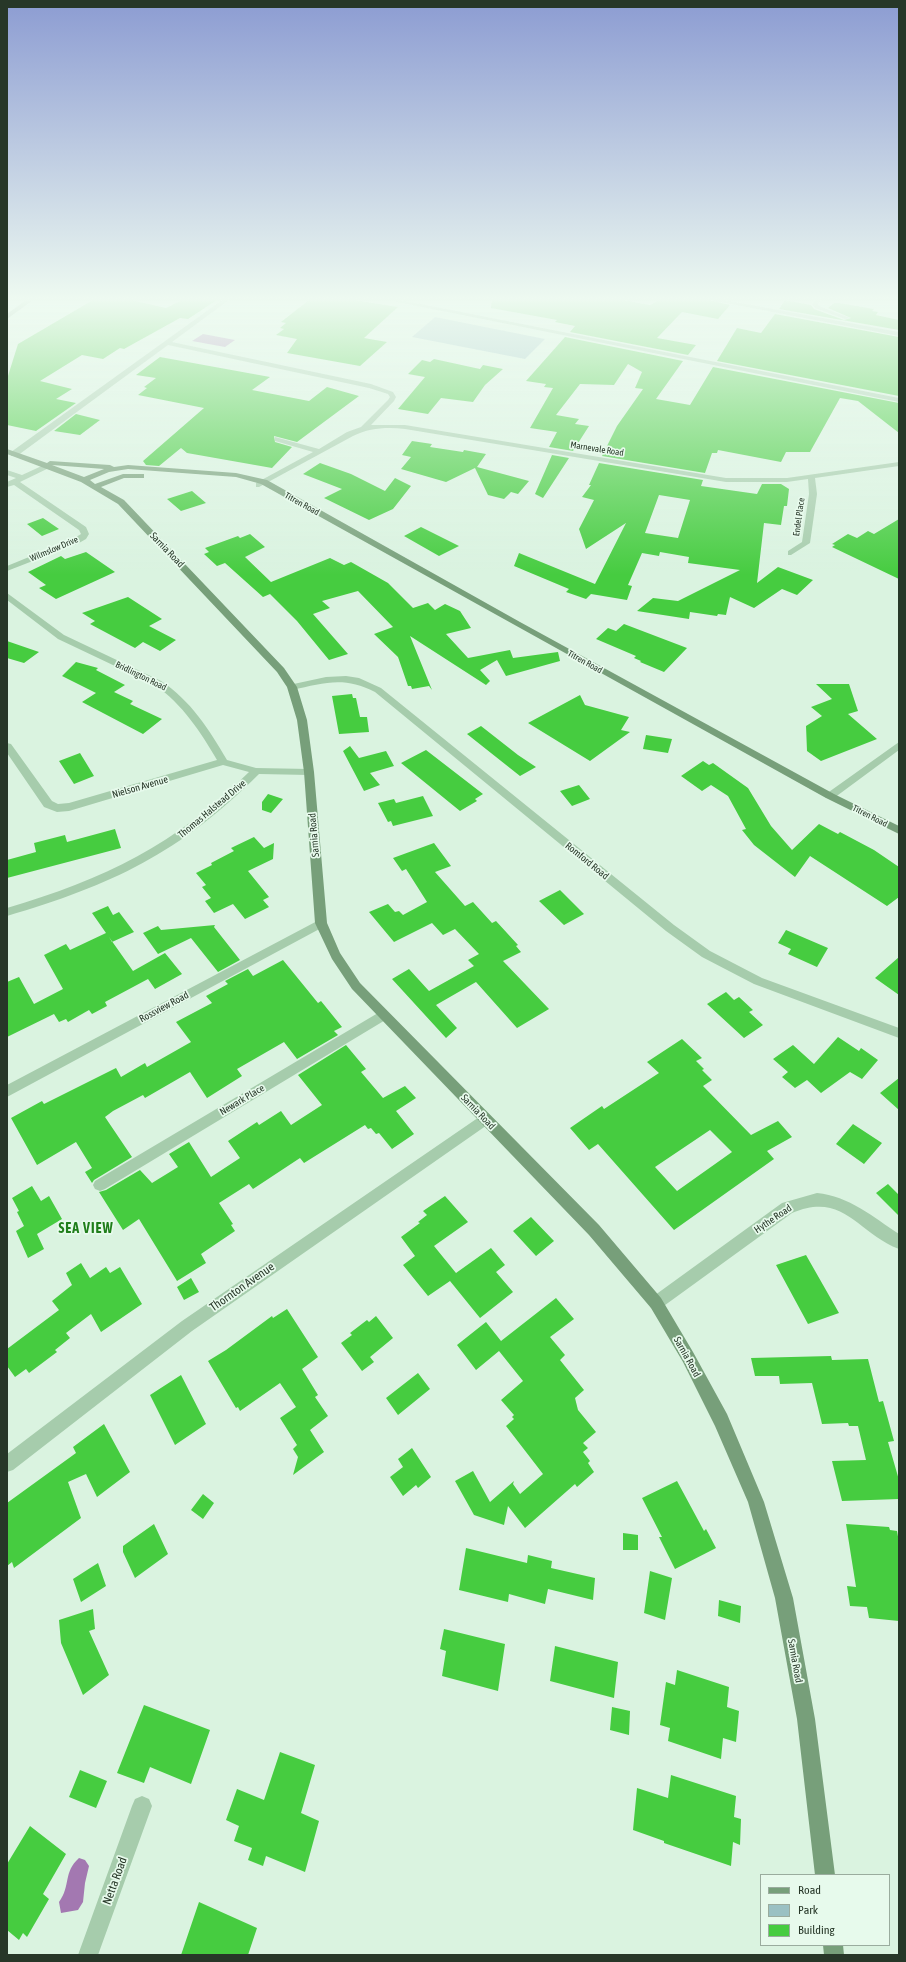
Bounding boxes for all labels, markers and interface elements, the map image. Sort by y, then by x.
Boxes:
street label: Marnevale Road [570,439,624,459]
street label: Titren Road [283,490,321,518]
street label: Endel Place [791,497,807,537]
street label: Sarnia Road [147,530,187,570]
street label: Wilmslow Drive [28,534,80,564]
street label: Titren Road [566,648,604,676]
street label: Bridlington Road [114,659,168,693]
street label: Nielson Avenue [111,773,169,801]
street label: Thomas Halstead Drive [176,777,248,841]
street label: Titren Road [851,803,889,829]
street label: Sarnia Road [306,813,322,857]
street label: Romford Road [563,840,611,882]
street label: Rossview Road [137,989,191,1025]
street label: Newark Place [217,1082,267,1118]
street label: Sarnia Road [458,1092,498,1132]
street label: Hythe Road [752,1202,794,1236]
district label: SEA VIEW [58,1221,114,1237]
street label: Thornton Avenue [207,1259,277,1315]
street label: Sarnia Road [671,1335,703,1379]
street label: Sarnia Road [785,1638,805,1684]
street label: Netta Road [100,1855,130,1907]
legend [760,1874,890,1946]
text: Road [798,1883,821,1897]
text: Park [798,1903,818,1917]
text: Building [798,1923,835,1937]

